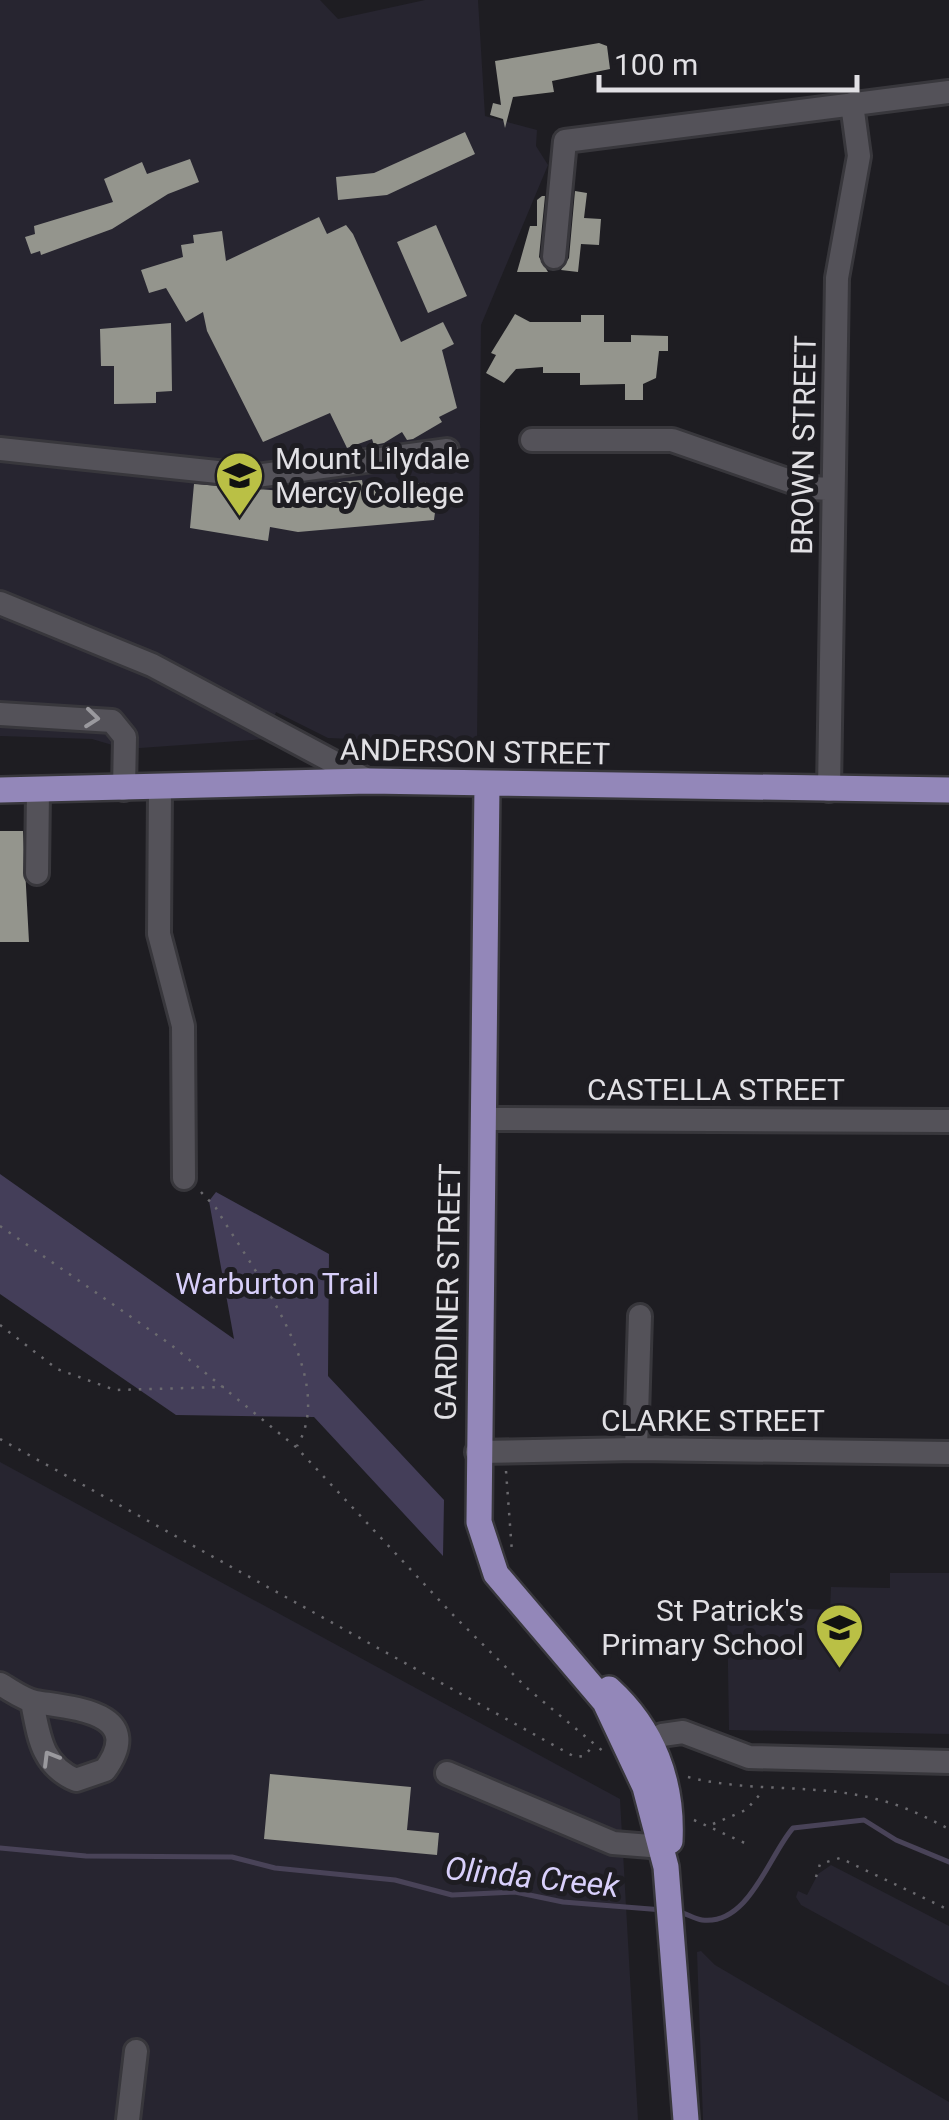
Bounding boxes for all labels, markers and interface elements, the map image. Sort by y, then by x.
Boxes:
scale bar [599,30,856,92]
text: 100 m [614,47,698,82]
street label: BROWN STREET [784,335,823,555]
place label: Mount Lilydale Mercy College [275,441,470,510]
school or university icon: Mount Lilydale Mercy College [214,450,266,518]
one-way arrow [84,707,100,729]
street label: ANDERSON STREET [340,732,610,771]
street label: CASTELLA STREET [587,1072,845,1107]
street label: GARDINER STREET [428,1163,467,1421]
park label: Warburton Trail [175,1266,379,1301]
street label: CLARKE STREET [601,1403,825,1438]
place label: St Patrick's Primary School [601,1593,804,1662]
school or university icon: St Patrick's Primary School [813,1602,865,1670]
one-way arrow [42,1750,62,1768]
water label: Olinda Creek [443,1849,622,1905]

